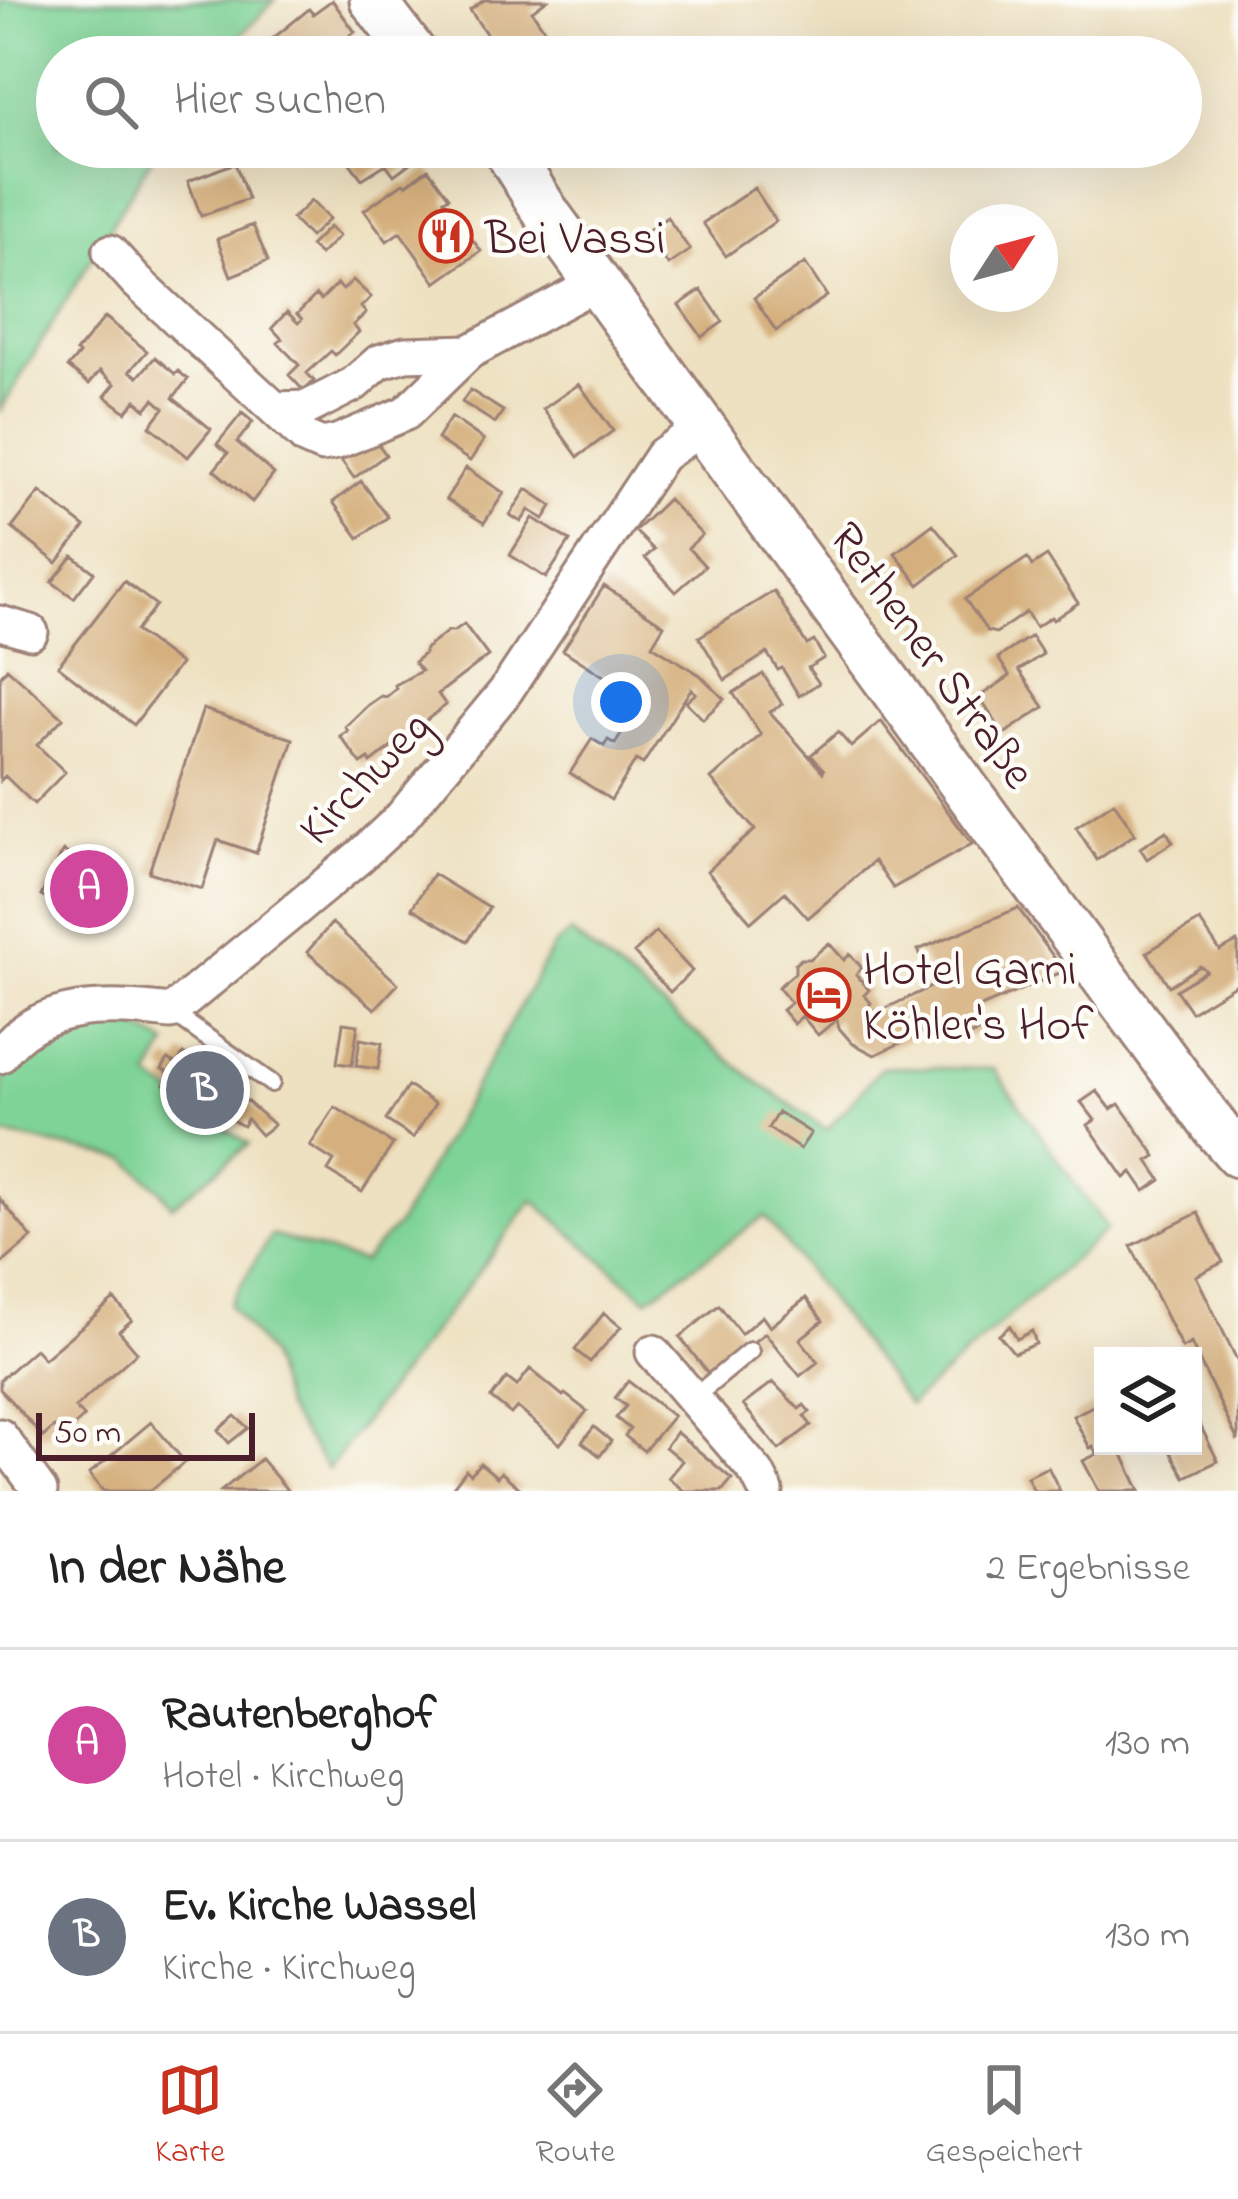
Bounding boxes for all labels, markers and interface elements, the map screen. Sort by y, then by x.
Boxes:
search box [36,36,1202,168]
icon: search [78,69,144,135]
text: Hier suchen [174,69,386,135]
north arrow [950,204,1058,312]
place label: Bei Vassi [484,206,665,276]
restaurant icon: Bei Vassi [418,208,474,264]
street label: Rethener Straße [809,509,1051,805]
your location [591,672,651,732]
street label: Kirchweg [284,696,450,864]
pin: A [50,844,128,934]
place label: Hotel Garni Köhler's Hof [863,937,1094,1062]
hotel icon: Hotel Garni Köhler's Hof [796,967,852,1023]
pin: B [166,1045,244,1135]
map controls [1094,1347,1202,1455]
button: layers [1094,1347,1202,1455]
scale bar [36,1407,255,1460]
text: 50 m [54,1410,121,1458]
text: In der Nähe [48,1532,285,1607]
text: 2 Ergebnisse [986,1541,1190,1598]
text: Rautenberghof [162,1683,436,1749]
text: A [75,1716,99,1773]
text: 130 m [1105,1716,1190,1773]
text: Hotel · Kirchweg [162,1749,404,1806]
text: Ev. Kirche Wassel [162,1875,476,1941]
text: B [74,1908,100,1965]
text: 130 m [1105,1908,1190,1965]
text: Kirche · Kirchweg [162,1941,416,1998]
tab: Karte [155,2057,225,2177]
tab: Route [535,2057,615,2177]
tab: Gespeichert [926,2057,1083,2177]

